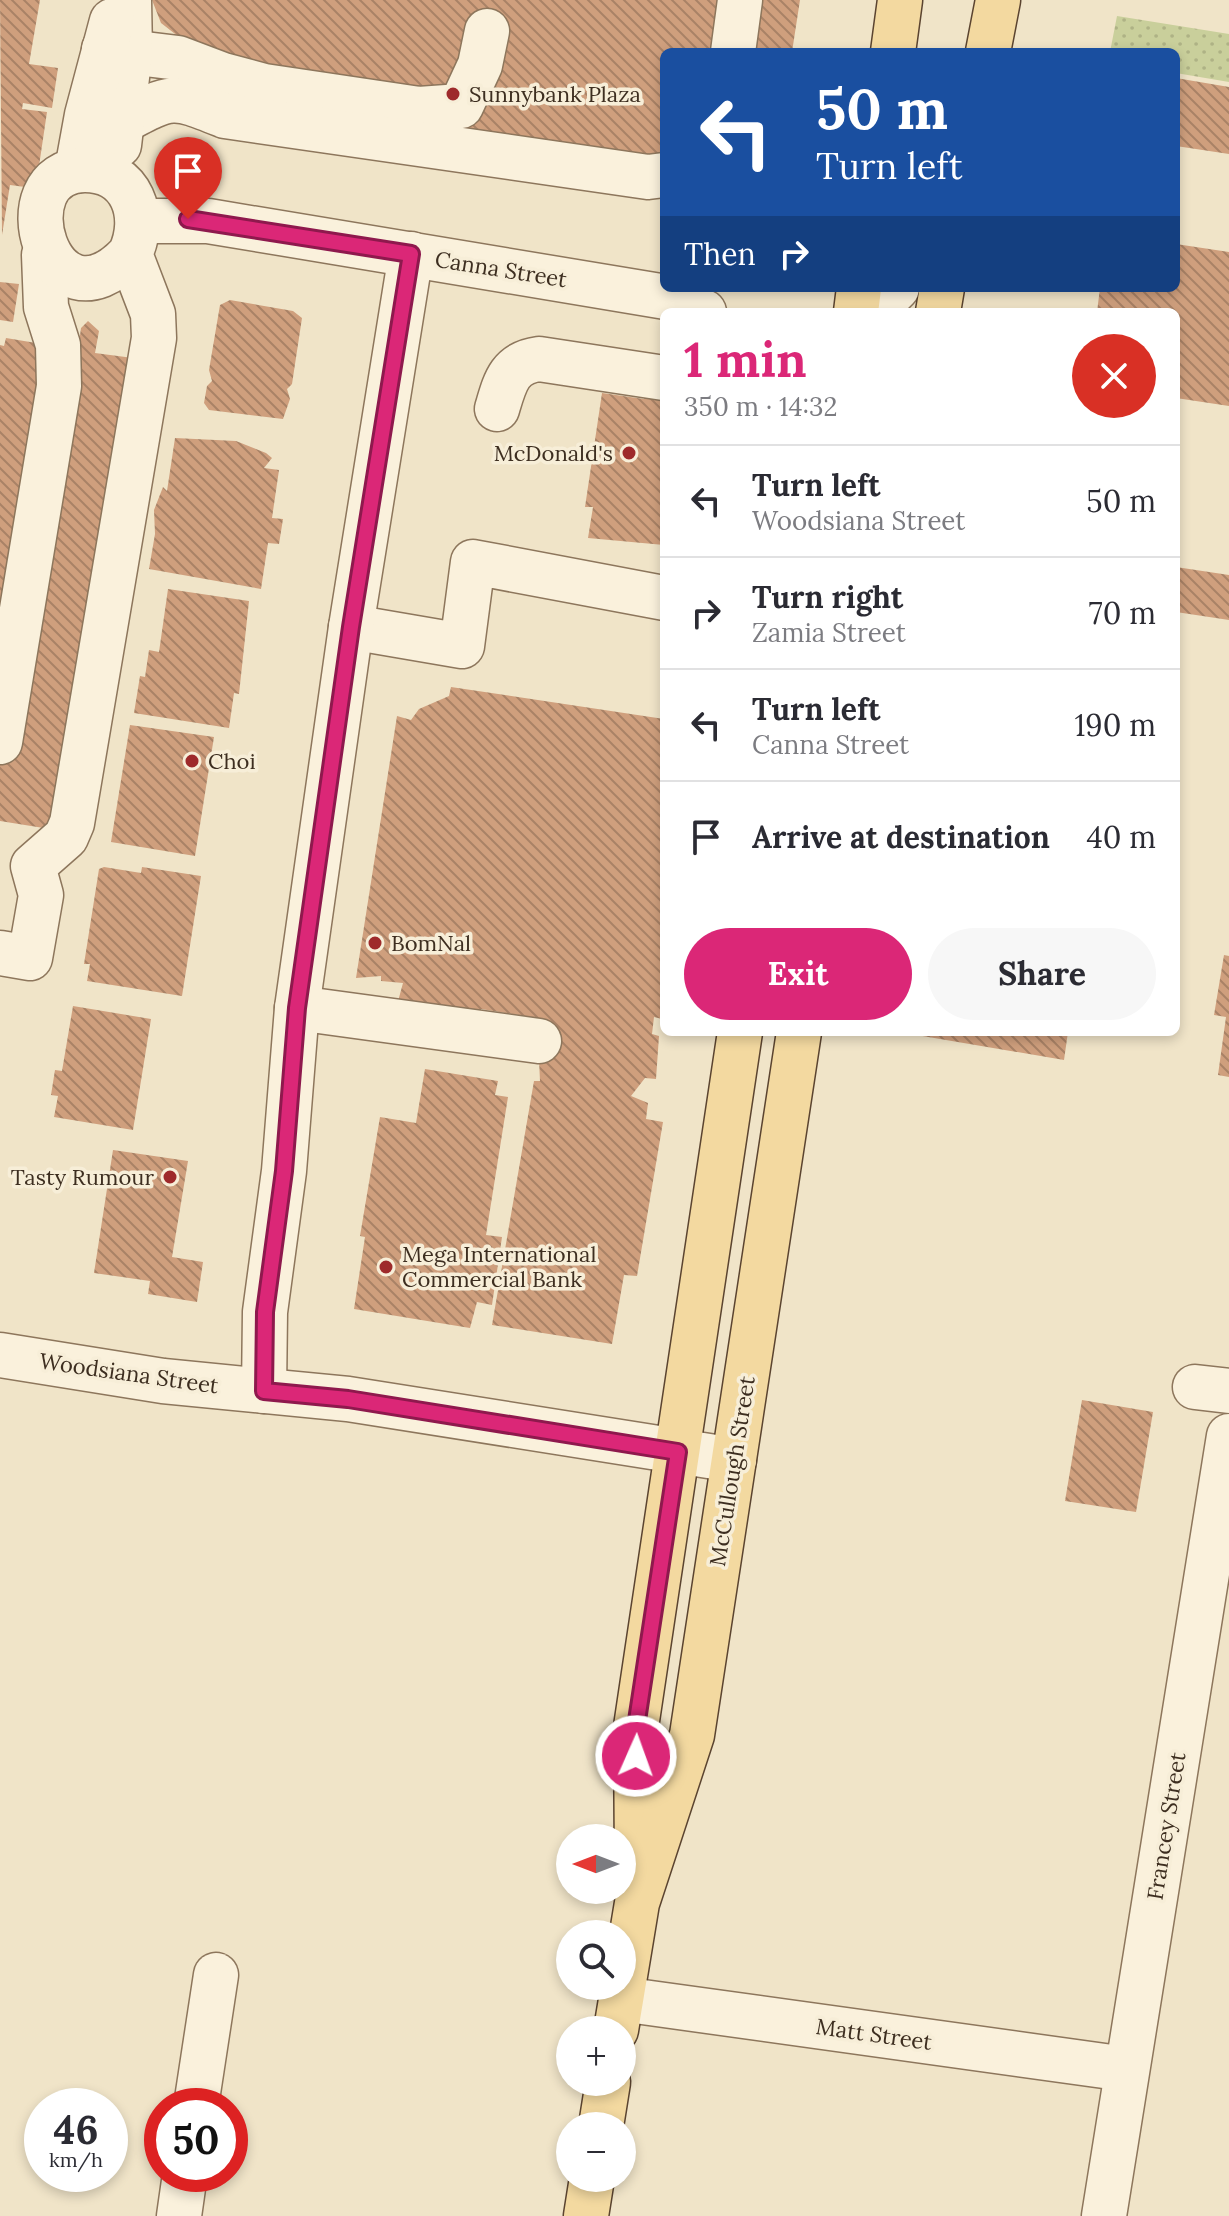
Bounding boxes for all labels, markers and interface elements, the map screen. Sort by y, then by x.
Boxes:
text: 50 m [816,73,948,144]
place label: Sunnybank Plaza [469,80,641,108]
icon: left [684,80,788,184]
marker: Sunnybank Plaza [444,85,462,103]
pin [154,137,222,219]
text: Turn left [816,143,963,189]
icon: arrive [166,149,210,193]
icon: right [772,232,816,276]
text: Then [684,235,756,273]
street label: Canna Street [433,245,569,293]
text: 1 min [684,329,807,390]
button: close [1072,334,1156,418]
text: 350 m · 14:32 [684,390,838,423]
place label: McDonald's [494,439,613,467]
marker: McDonald's [620,444,638,462]
text: Turn left [752,466,880,504]
icon: left [684,479,728,523]
text: 50 m [1086,482,1156,520]
text: Woodsiana Street [752,504,965,537]
text: Turn right [752,578,903,616]
icon: right [684,591,728,635]
text: 70 m [1089,594,1156,632]
text: Zamia Street [752,616,906,649]
text: Turn left [752,690,880,728]
icon: left [684,703,728,747]
text: 190 m [1074,706,1156,744]
text: Canna Street [752,728,909,761]
place label: Choi [208,747,256,775]
marker: Choi [183,752,201,770]
icon: arrive [684,815,728,859]
text: Arrive at destination [752,818,1050,856]
text: 40 m [1086,818,1156,856]
button: Exit [684,928,912,1020]
button: Share [928,928,1156,1020]
place label: BomNal [391,929,471,957]
marker: BomNal [366,934,384,952]
place label: Tasty Rumour [11,1163,154,1191]
marker: Tasty Rumour [161,1168,179,1186]
place label: Mega International Commercial Bank [402,1240,596,1293]
marker: Mega International Commercial Bank [377,1258,395,1276]
street label: Woodsiana Street [38,1347,221,1399]
street label: McCullough Street [703,1373,761,1568]
position arrow [594,1714,678,1798]
street label: Francey Street [1141,1750,1192,1902]
north arrow [556,1824,636,1904]
map controls [556,1824,636,2192]
button: search [556,1920,636,2000]
street label: Matt Street [814,2012,934,2056]
button: + [556,2016,636,2096]
speed limit sign: 50 [144,2088,248,2192]
text: 46 [54,2104,98,2155]
button: − [556,2112,636,2192]
text: km/h [49,2147,103,2172]

